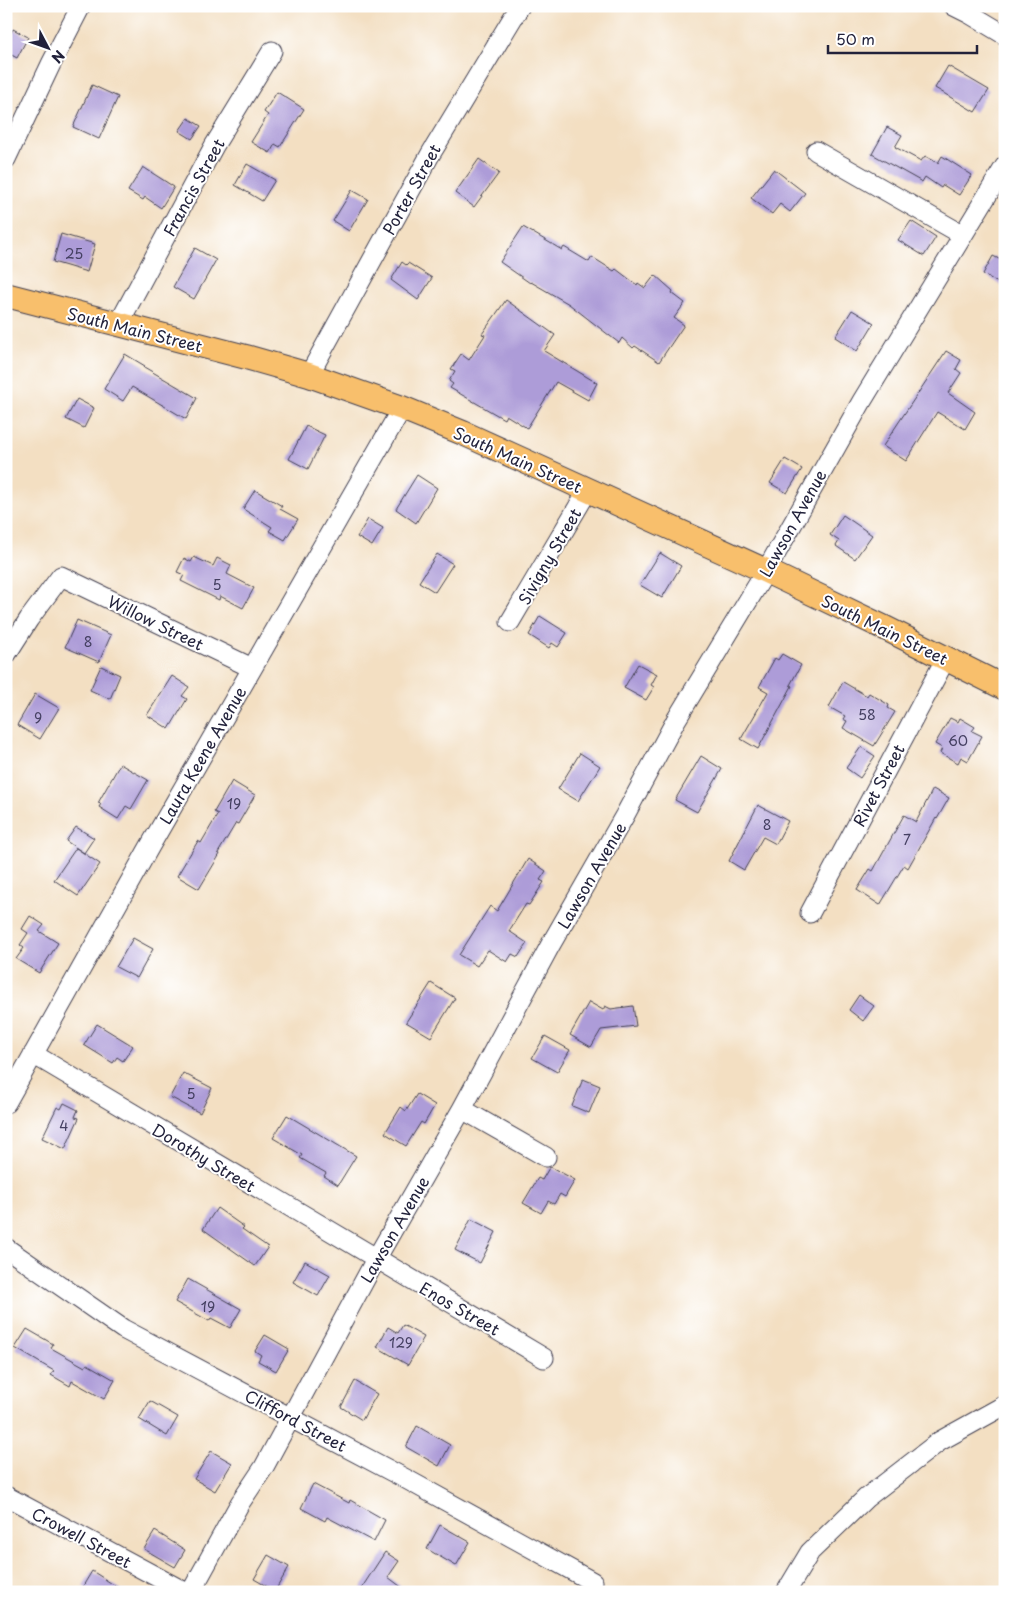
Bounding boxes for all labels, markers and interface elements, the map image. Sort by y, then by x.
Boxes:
north arrow [22,22,72,72]
scale bar [828,22,977,54]
text: 50 m [836,27,875,50]
text: N [47,46,70,68]
street label: Francis Street [156,134,230,240]
street label: Porter Street [376,139,446,239]
house number: 25 [65,243,83,264]
street label: South Main Street [65,301,205,357]
street label: South Main Street [450,420,586,498]
street label: Lawson Avenue [753,465,832,581]
street label: Sivigny Street [512,503,587,609]
house number: 5 [212,574,222,595]
street label: Willow Street [104,588,208,656]
street label: South Main Street [818,588,952,670]
house number: 8 [84,631,92,652]
street label: Laura Keene Avenue [153,681,251,828]
house number: 58 [858,704,876,725]
house number: 9 [34,707,42,728]
house number: 60 [948,730,968,751]
street label: Rivet Street [846,739,910,831]
house number: 19 [227,793,241,814]
house number: 8 [763,814,771,835]
street label: Lawson Avenue [551,817,631,933]
house number: 7 [903,829,911,850]
house number: 5 [186,1083,196,1104]
house number: 4 [59,1115,69,1136]
street label: Dorothy Street [148,1117,261,1198]
street label: Lawson Avenue [354,1171,434,1287]
street label: Enos Street [415,1275,505,1341]
house number: 19 [201,1296,215,1317]
house number: 129 [389,1332,413,1353]
street label: Clifford Street [241,1383,352,1457]
street label: Crowell Street [28,1501,136,1574]

